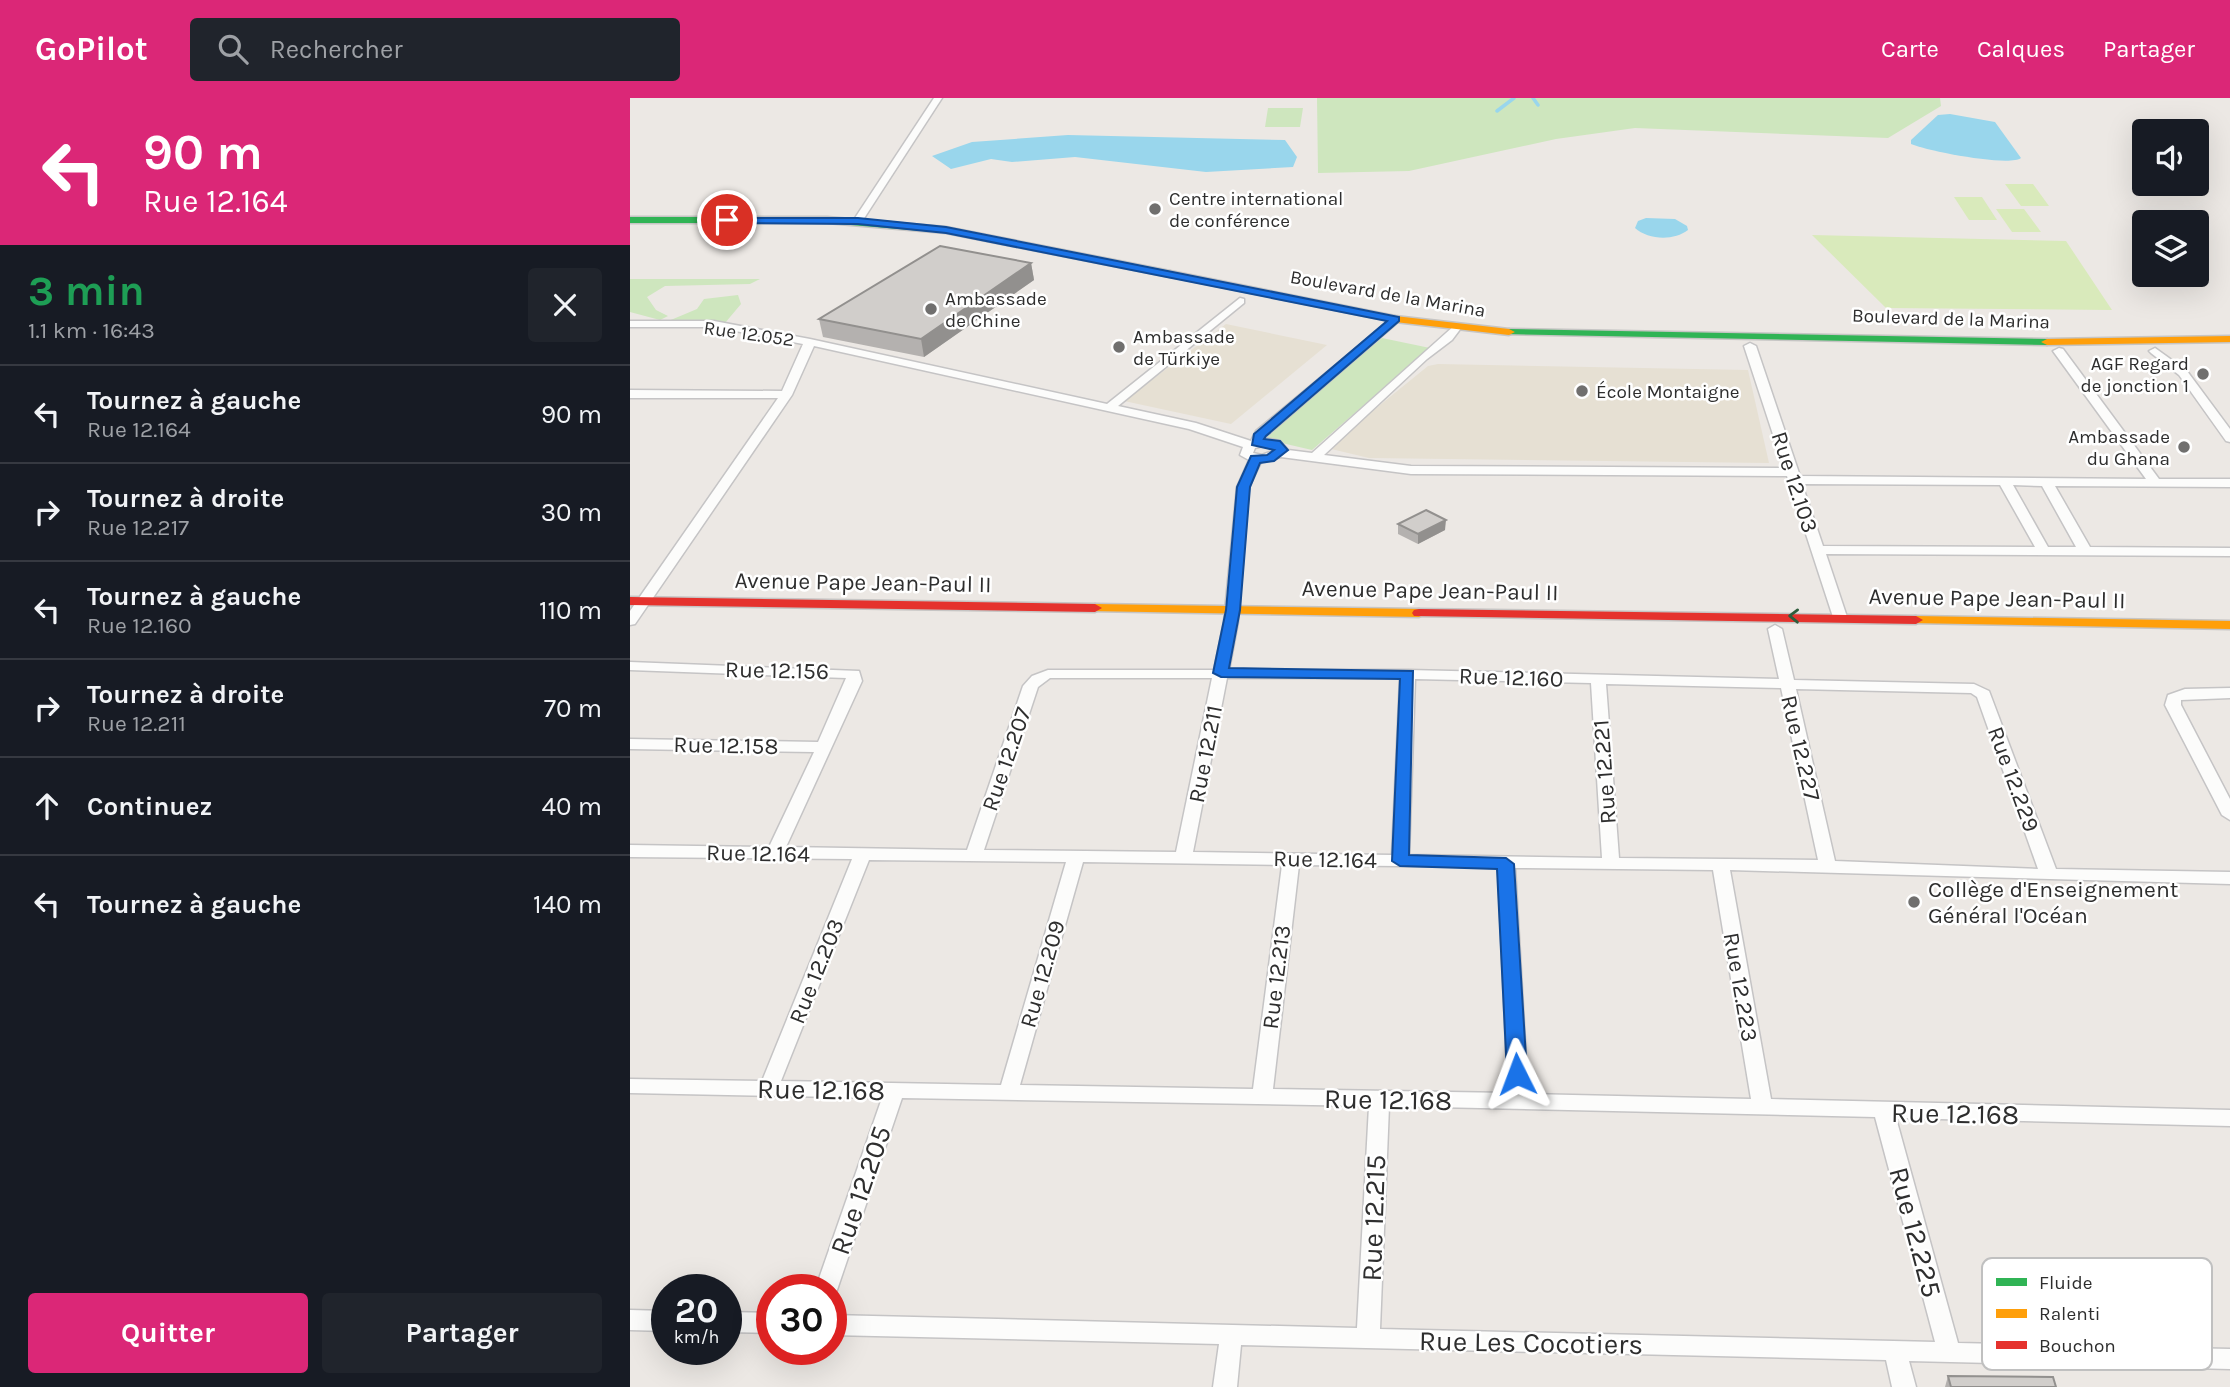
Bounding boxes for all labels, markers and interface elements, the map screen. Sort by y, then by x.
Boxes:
search box [190,18,680,81]
text: GoPilot [35,30,148,68]
icon: search [214,30,252,68]
text: Rechercher [270,34,403,65]
text: Carte [1881,35,1939,63]
text: Calques [1977,35,2065,63]
text: Partager [2103,35,2195,63]
map controls [2132,119,2209,287]
button: sound [2132,119,2209,196]
text: 90 m [143,124,263,181]
icon: left [28,126,119,217]
text: Rue 12.164 [143,183,288,220]
place label: Centre international de conférence [1169,188,1343,232]
pin [697,190,757,250]
icon: arrive [708,201,746,239]
marker: Centre international de conférence [1147,201,1163,217]
button: layers [2132,210,2209,287]
text: 3 min [28,266,145,316]
street label: Boulevard de la Marina [1288,266,1487,322]
button: close [528,268,602,342]
place label: Ambassade de Chine [945,288,1047,332]
marker: Ambassade de Chine [923,301,939,317]
street label: Boulevard de la Marina [1852,305,2050,333]
text: 1.1 km · 16:43 [28,317,155,344]
street label: Rue 12.052 [702,317,796,351]
place label: Ambassade de Türkiye [1133,326,1235,370]
marker: Ambassade de Türkiye [1111,339,1127,355]
place label: AGF Regard de jonction 1 [2080,353,2189,397]
marker: AGF Regard de jonction 1 [2195,366,2211,382]
place label: École Montaigne [1596,380,1740,403]
marker: École Montaigne [1574,383,1590,399]
text: Tournez à gauche [87,385,301,416]
icon: left [28,395,66,433]
text: 90 m [541,399,602,430]
text: Rue 12.164 [87,416,191,443]
place label: Ambassade du Ghana [2068,426,2170,470]
street label: Rue 12.103 [1765,428,1824,536]
marker: Ambassade du Ghana [2176,439,2192,455]
text: Tournez à droite [87,483,284,514]
icon: right [28,493,66,531]
text: 30 m [541,497,602,528]
text: Rue 12.217 [87,514,189,541]
street label: Avenue Pape Jean-Paul II [734,567,992,598]
street label: Avenue Pape Jean-Paul II [1301,575,1559,606]
text: Tournez à gauche [87,581,301,612]
street label: Avenue Pape Jean-Paul II [1868,583,2126,614]
icon: left [28,591,66,629]
text: 110 m [539,595,602,626]
one-way arrow [1789,608,1799,624]
text: Rue 12.160 [87,612,192,639]
street label: Rue 12.156 [725,656,829,685]
street label: Rue 12.160 [1458,662,1564,693]
text: Tournez à droite [87,679,284,710]
icon: right [28,689,66,727]
text: 70 m [544,693,602,724]
street label: Rue 12.227 [1775,693,1826,804]
street label: Rue 12.207 [976,703,1037,815]
street label: Rue 12.211 [1183,703,1228,805]
text: Rue 12.211 [87,710,186,737]
street label: Rue 12.221 [1587,719,1622,825]
street label: Rue 12.229 [1982,723,2045,836]
street label: Rue 12.158 [673,731,779,760]
icon: ahead [28,787,66,825]
text: Continuez [87,791,212,822]
text: 40 m [542,791,602,822]
street label: Rue 12.164 [706,839,810,868]
street label: Rue 12.164 [1273,845,1377,874]
place label: Collège d'Enseignement Général l'Océan [1928,876,2179,929]
icon: left [28,885,66,923]
text: Tournez à gauche [87,889,301,920]
text: 140 m [533,889,602,920]
marker: Collège d'Enseignement Général l'Océan [1906,894,1922,910]
street label: Rue 12.203 [783,915,850,1028]
street label: Rue 12.209 [1014,917,1071,1031]
street label: Rue 12.213 [1257,923,1296,1031]
street label: Rue 12.223 [1718,930,1763,1044]
position arrow [1480,1037,1554,1111]
street label: Rue 12.168 [757,1072,885,1107]
street label: Rue 12.168 [1324,1082,1452,1117]
street label: Rue 12.168 [1891,1096,2019,1131]
street label: Rue 12.205 [823,1121,898,1259]
street label: Rue 12.215 [1355,1154,1392,1282]
street label: Rue 12.225 [1882,1163,1949,1301]
legend [1982,1258,2212,1370]
text: Fluide [2039,1272,2092,1294]
speed limit sign: 30 [756,1274,847,1365]
text: 20 [675,1290,718,1331]
button: Quitter [28,1293,308,1373]
button: Partager [322,1293,602,1373]
text: Ralenti [2039,1303,2100,1325]
street label: Rue Les Cocotiers [1419,1324,1643,1361]
text: km/h [674,1326,719,1348]
text: Bouchon [2039,1335,2116,1357]

